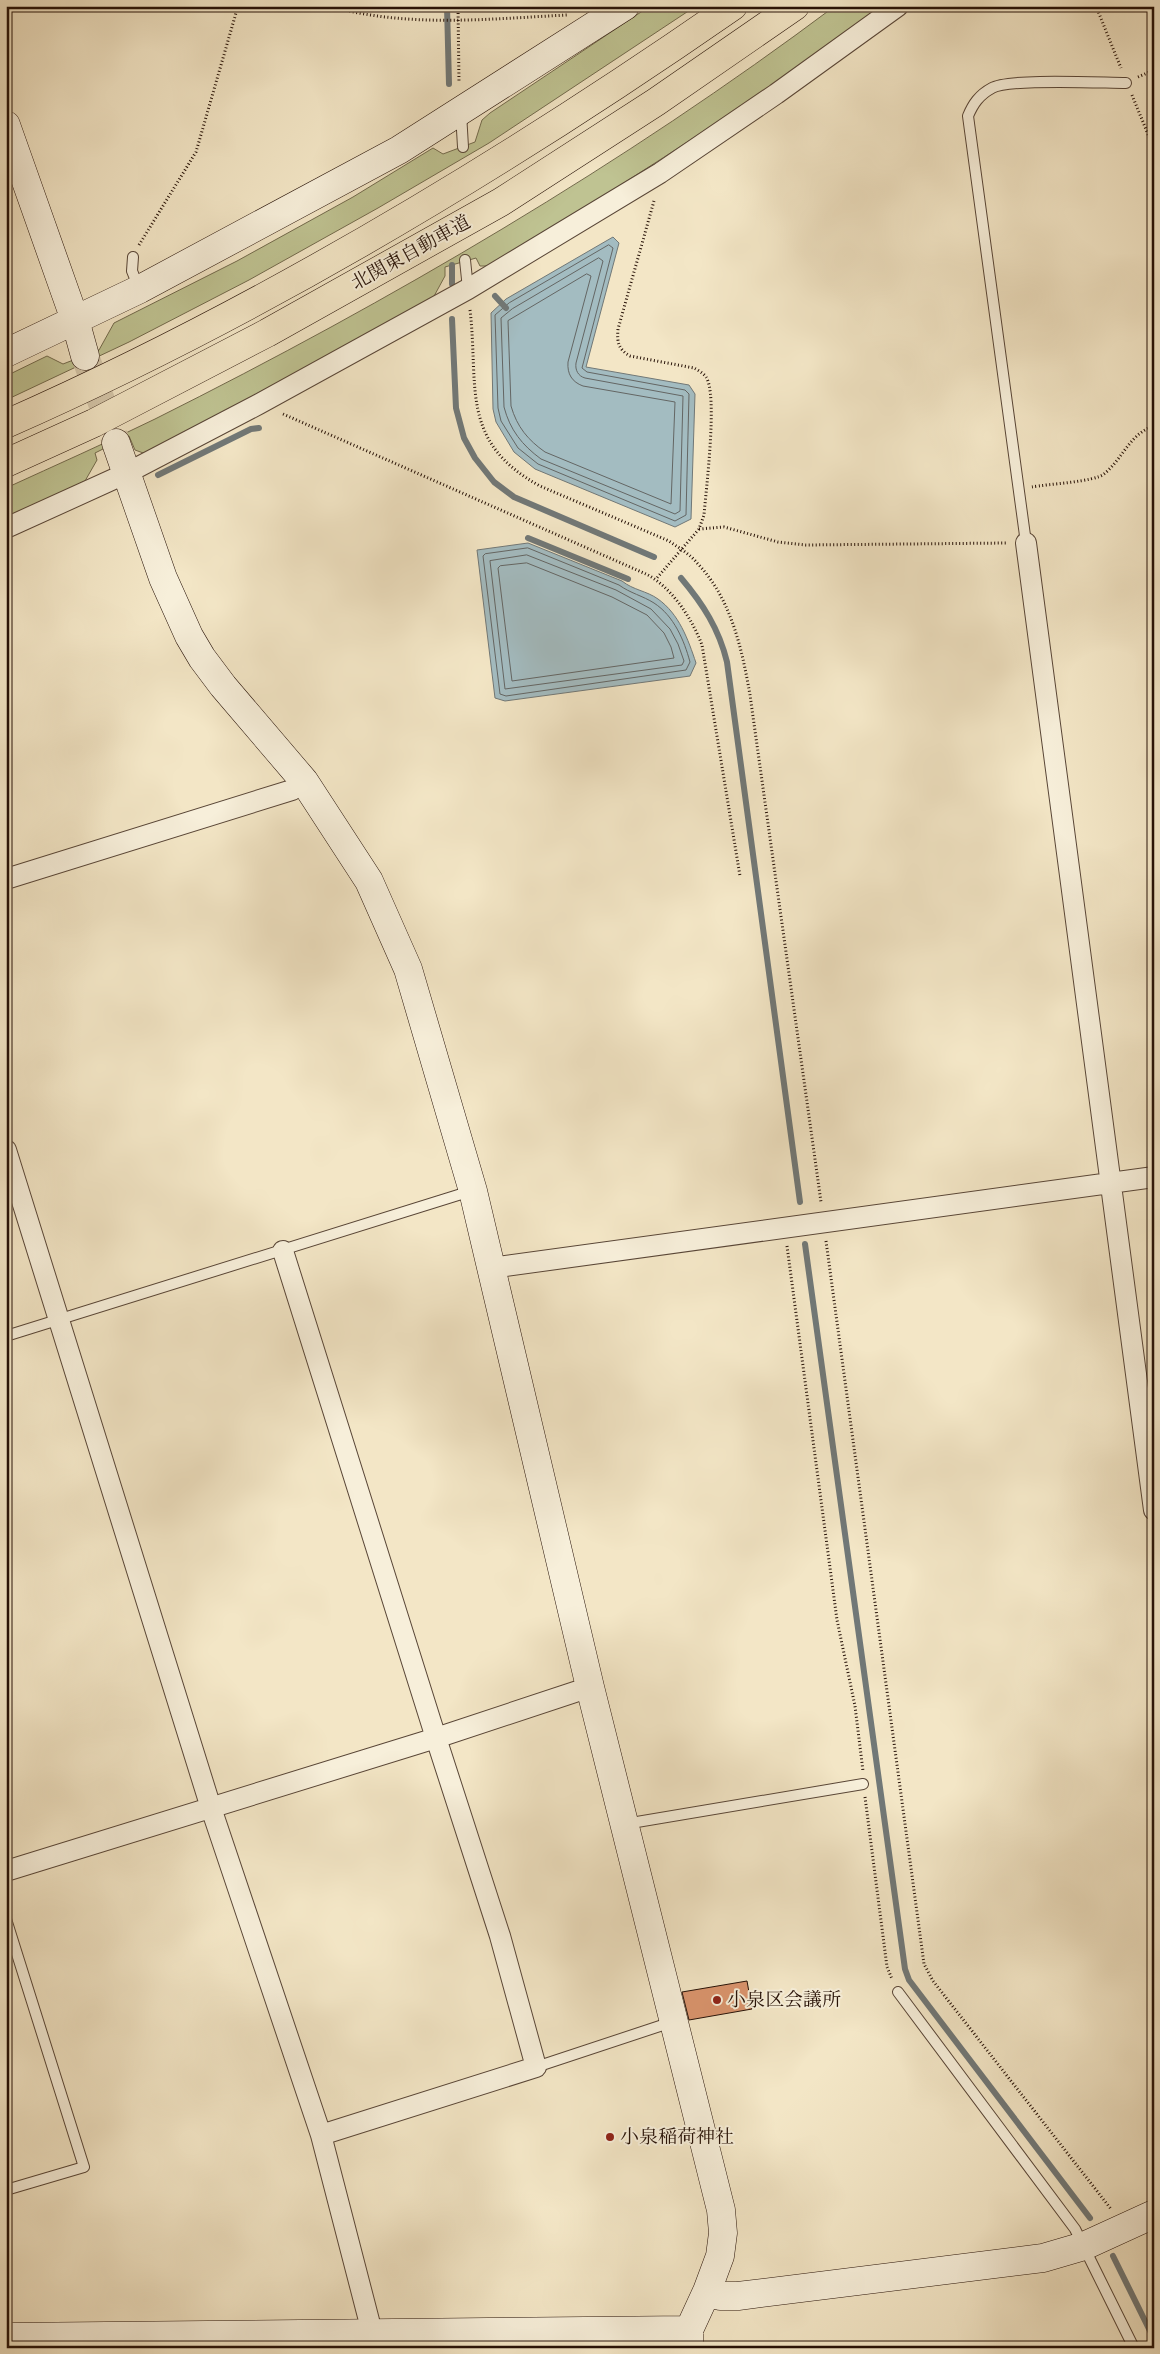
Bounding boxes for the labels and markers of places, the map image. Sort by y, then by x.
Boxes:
place label: 小泉区会議所 [727,1989,841,2012]
marker: 小泉区会議所 [711,1994,723,2006]
place label: 小泉稲荷神社 [620,2126,734,2149]
marker: 小泉稲荷神社 [604,2131,616,2143]

